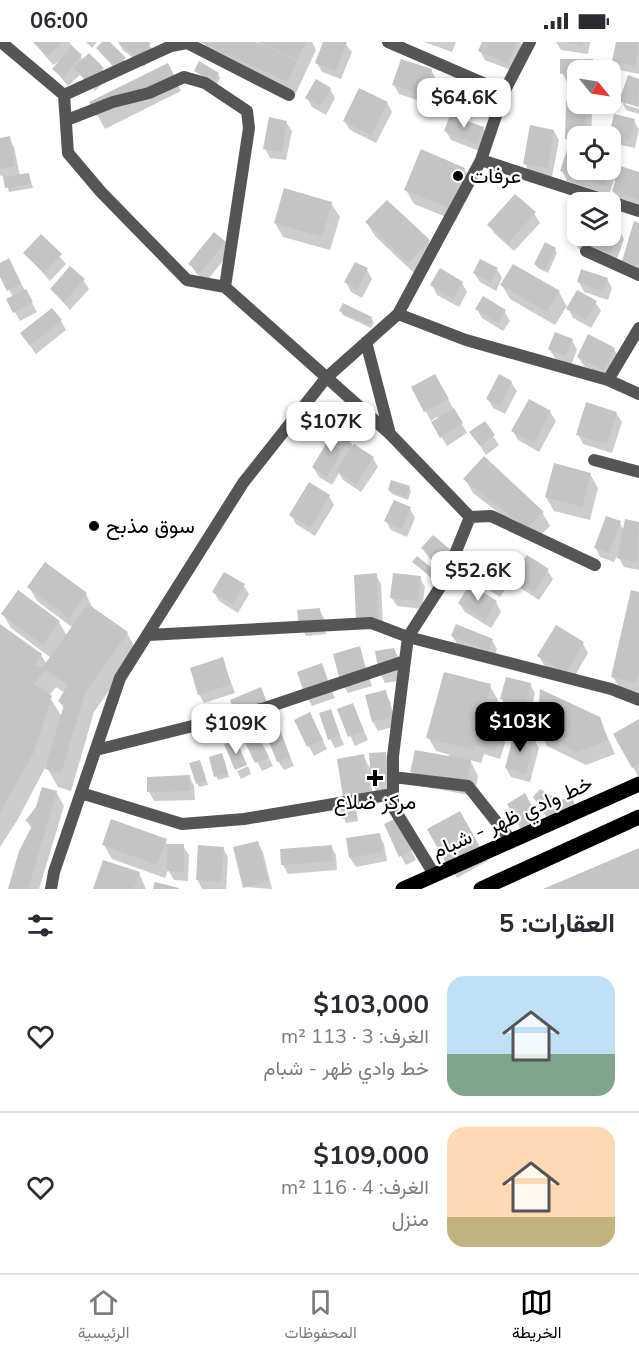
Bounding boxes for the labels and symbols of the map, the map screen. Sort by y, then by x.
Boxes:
north arrow [567,60,621,114]
pin: $64.6K [415,78,513,129]
place label: عرفات [470,162,521,190]
marker: عرفات [451,169,465,183]
pin: $107K [289,402,373,453]
place label: سوق مذبح [106,512,195,540]
marker: سوق مذبح [87,519,101,533]
pin: $52.6K [429,551,527,602]
pin: $103K [478,702,562,753]
pin: $109K [194,704,278,755]
marker: مركز ضلاع [366,769,384,787]
street label: خط وادي ظهر - شبام [427,769,598,868]
place label: مركز ضلاع [334,788,416,816]

